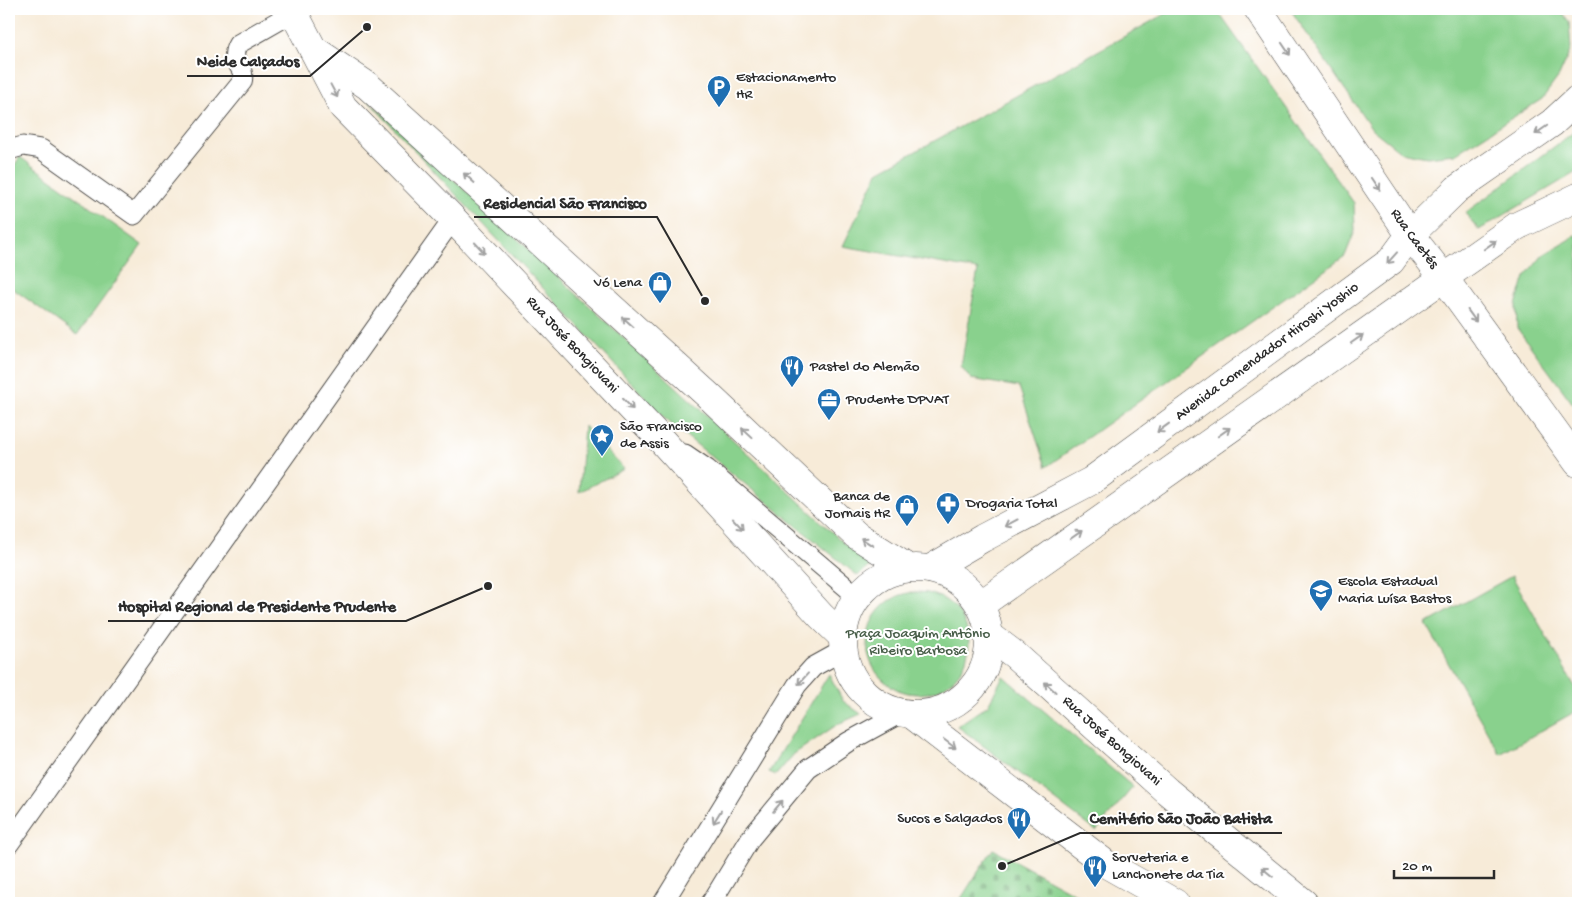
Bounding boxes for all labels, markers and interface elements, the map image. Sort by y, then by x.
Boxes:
one-way arrow [1281,42,1291,56]
callout: Neide Calçados [187,45,310,76]
text: Neide Calçados [197,54,300,73]
place label: Estacionamento HR [736,69,837,104]
parking icon: Estacionamento HR [706,74,732,108]
one-way arrow [330,83,339,98]
one-way arrow [1534,125,1548,135]
one-way arrow [462,172,475,184]
one-way arrow [1371,177,1381,191]
callout: Residencial São Francisco [474,186,657,217]
text: Residencial São Francisco [482,196,648,215]
street label: Rua Caetés [1386,205,1443,273]
one-way arrow [1483,240,1497,250]
one-way arrow [474,241,486,254]
one-way arrow [1386,251,1398,264]
shop icon: Vó Lena [647,270,673,304]
place label: Vó Lena [593,274,643,292]
street label: Avenida Comendador Hiroshi Yoshio [1172,278,1363,425]
street label: Rua José Bongiovani [522,293,622,398]
one-way arrow [1467,308,1477,322]
one-way arrow [621,317,634,328]
one-way arrow [1350,334,1364,344]
restaurant icon: Pastel do Alemão [779,354,805,388]
place label: Pastel do Alemão [809,358,920,376]
office icon: Prudente DPVAT [816,387,842,421]
place label: Prudente DPVAT [845,391,950,409]
one-way arrow [622,398,634,411]
place label: São Francisco de Assis [620,418,702,453]
place icon: São Francisco de Assis [589,423,615,457]
one-way arrow [1156,423,1170,433]
one-way arrow [741,427,754,439]
one-way arrow [1217,427,1231,437]
place label: Banca de Jornais HR [825,488,891,523]
pharmacy icon: Drogaria Total [935,491,961,525]
shop icon: Banca de Jornais HR [894,493,920,527]
place label: Drogaria Total [965,495,1058,513]
one-way arrow [732,517,744,530]
one-way arrow [1004,518,1019,528]
one-way arrow [1069,530,1083,540]
one-way arrow [861,537,875,547]
place label: Escola Estadual Maria Luísa Bastos [1338,573,1452,608]
school or university icon: Escola Estadual Maria Luísa Bastos [1308,578,1334,612]
callout: Hospital Regional de Presidente Prudente [108,590,406,621]
text: Hospital Regional de Presidente Prudente [118,599,397,618]
park label: Praça Joaquim Antônio Ribeiro Barbosa [845,625,990,660]
one-way arrow [797,672,809,685]
one-way arrow [1044,681,1057,693]
street label: Rua José Bongiovani [1058,692,1165,790]
one-way arrow [943,738,956,749]
one-way arrow [772,799,783,812]
callout: Cemitério São João Batista [1080,802,1282,833]
restaurant icon: Sucos e Salgados [1006,806,1032,840]
one-way arrow [712,809,722,823]
place label: Sucos e Salgados [897,810,1002,828]
text: Cemitério São João Batista [1089,811,1273,830]
scale bar [1394,847,1494,879]
place label: Sorveteria e Lanchonete da Tia [1112,849,1225,884]
restaurant icon: Sorveteria e Lanchonete da Tia [1082,854,1108,888]
text: 20 m [1402,858,1432,876]
one-way arrow [1260,867,1273,878]

